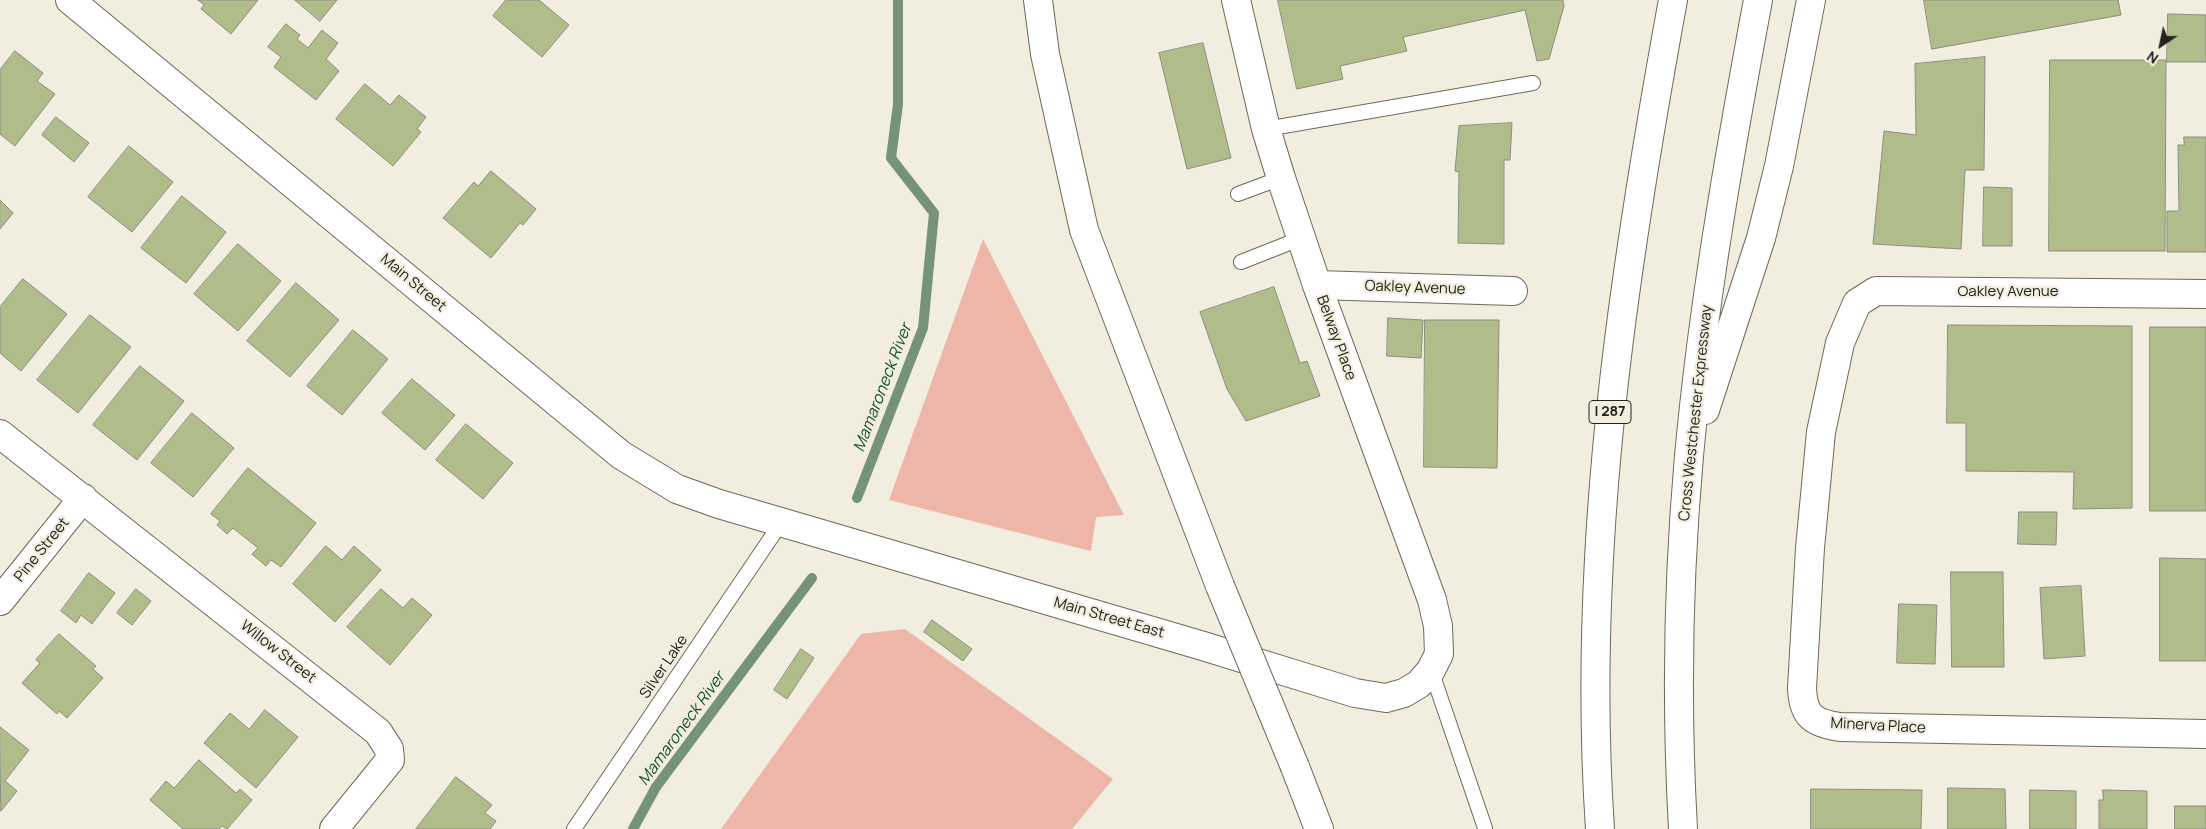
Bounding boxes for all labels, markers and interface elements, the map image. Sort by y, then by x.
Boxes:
north arrow [2136,20,2186,70]
text: N [2143,47,2162,69]
street label: Main Street [376,250,450,316]
street label: Oakley Avenue [1364,277,1466,299]
street label: Oakley Avenue [1957,283,2059,301]
street label: Belway Place [1312,293,1360,383]
street label: Cross Westchester Expressway [1676,304,1716,522]
water label: Mamaroneck River [850,321,916,455]
road number: I 287 [1589,401,1631,424]
street label: Pine Street [11,514,73,586]
street label: Main Street East [1052,594,1166,642]
street label: Willow Street [236,617,320,687]
street label: Silver Lake [636,632,692,702]
water label: Mamaroneck River [634,669,730,789]
street label: Minerva Place [1830,715,1926,737]

